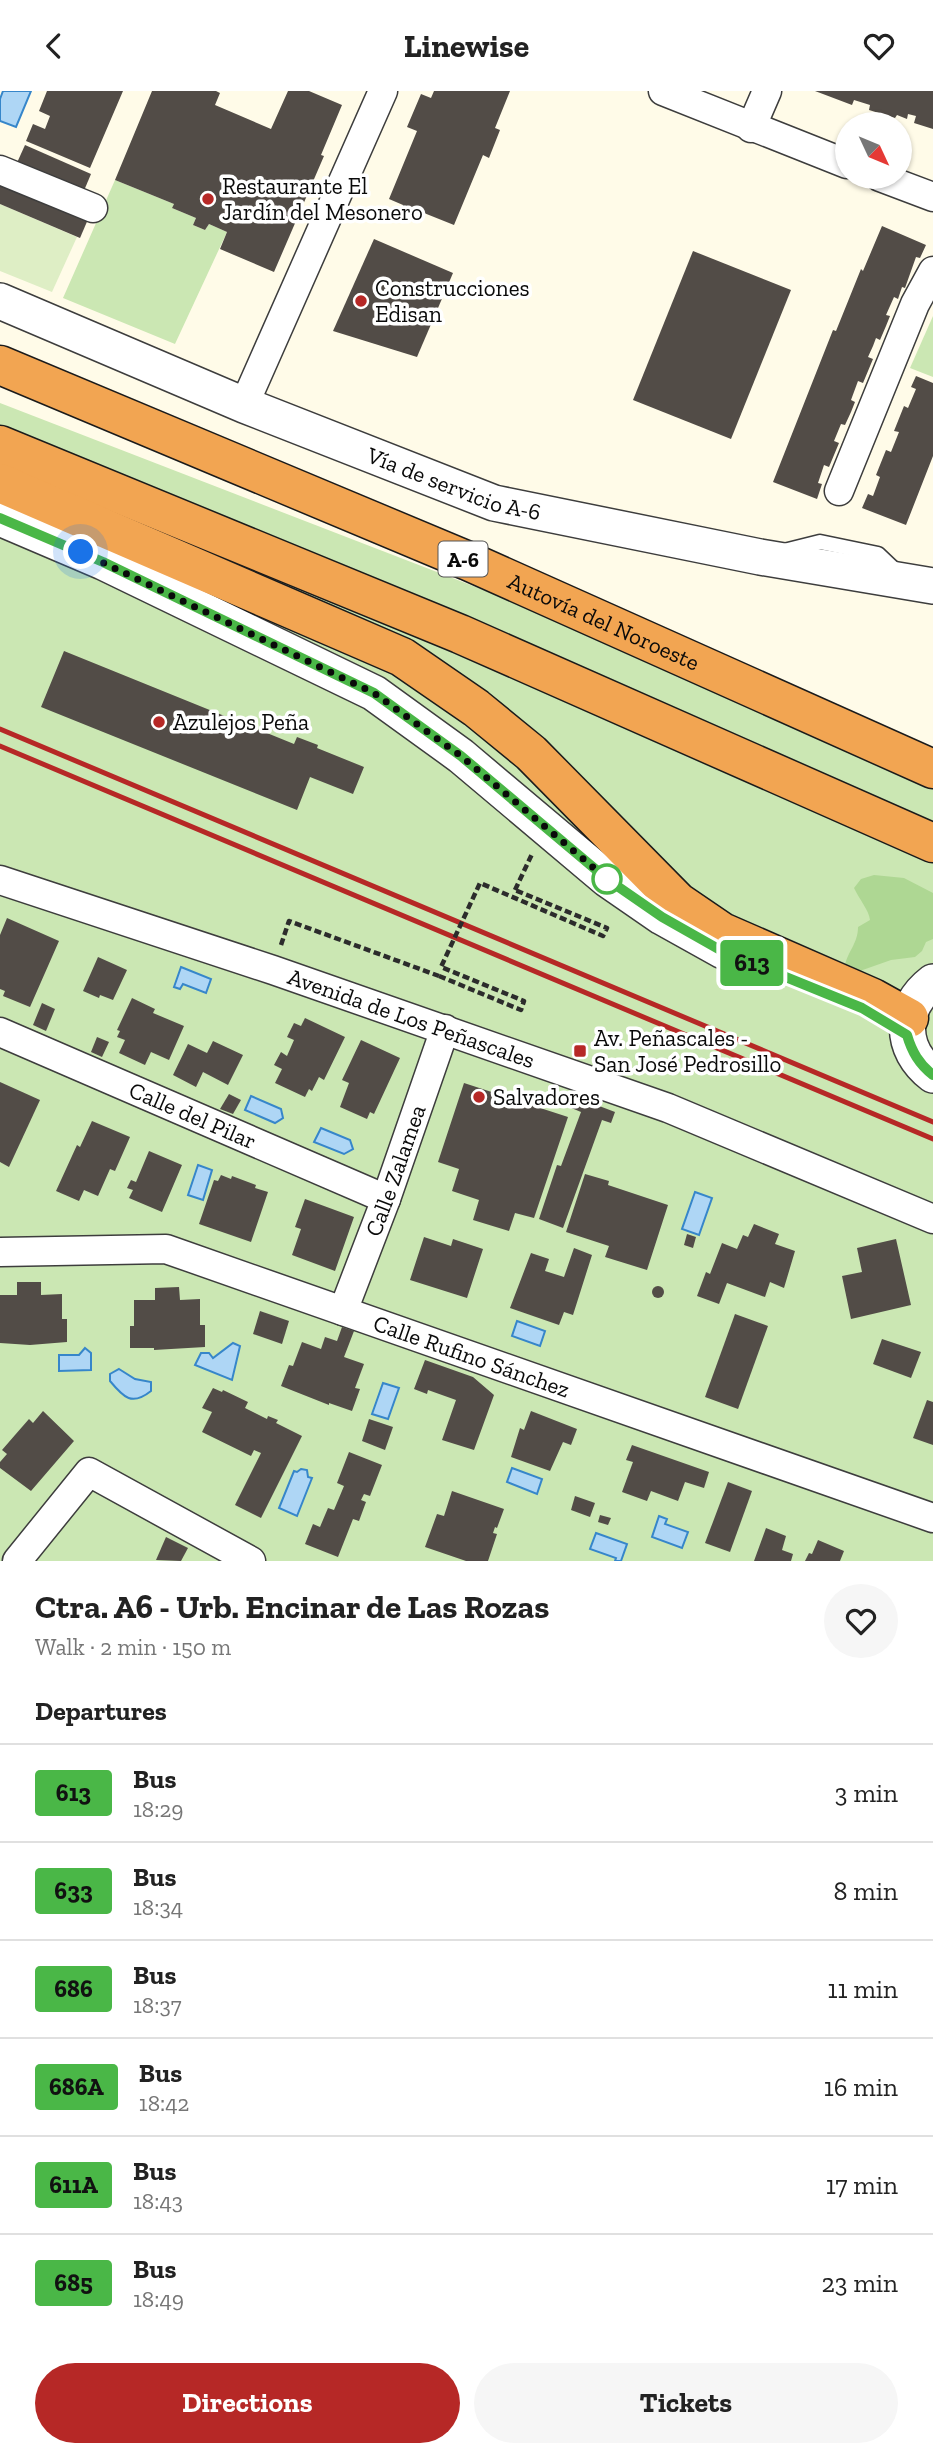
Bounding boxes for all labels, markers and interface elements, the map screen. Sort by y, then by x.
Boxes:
icon: back [35,27,73,65]
text: Linewise [404,27,529,65]
icon: heart [860,27,898,65]
north arrow [835,112,912,189]
map controls [835,112,912,189]
place label: Restaurante El Jardín del Mesonero [222,172,423,226]
marker: Restaurante El Jardín del Mesonero [200,191,216,207]
place label: Construcciones Edisan [375,274,530,328]
marker: Construcciones Edisan [353,293,369,309]
street label: Vía de servicio A-6 [362,440,543,526]
your location [63,534,98,569]
road number: A-6 [438,541,488,577]
street label: Autovía del Noroeste [504,567,704,677]
place label: Azulejos Peña [173,708,309,736]
marker: Azulejos Peña [151,714,167,730]
unlabelled marker [592,864,622,894]
line badge: 613 [712,940,792,986]
text: 613 [734,948,770,977]
street label: Avenida de Los Peñascales [284,962,539,1074]
place label: Av. Peñascales - San José Pedrosillo [594,1024,781,1078]
marker: Av. Peñascales - San José Pedrosillo [572,1043,588,1059]
street label: Calle del Pilar [125,1076,261,1155]
place label: Salvadores [493,1083,600,1111]
marker: Salvadores [471,1089,487,1105]
street label: Calle Zalamea [359,1101,432,1240]
street label: Calle Rufino Sánchez [370,1309,574,1404]
button: heart [824,1584,898,1658]
text: Ctra. A6 - Urb. Encinar de Las Rozas [35,1587,549,1626]
text: Walk · 2 min · 150 m [35,1633,231,1661]
text: Departures [35,1695,167,1727]
text: Bus [133,1763,176,1795]
text: 3 min [835,1777,898,1809]
text: 613 [56,1778,91,1807]
text: 18:29 [133,1795,183,1823]
text: Bus [133,1861,176,1893]
text: 8 min [833,1875,898,1907]
text: 633 [54,1876,93,1905]
text: 18:34 [133,1893,183,1921]
text: Bus [133,1959,176,1991]
text: 11 min [827,1973,898,2005]
text: 686 [54,1974,93,2003]
text: 18:37 [133,1991,181,2019]
text: Bus [139,2057,182,2089]
text: 16 min [824,2071,898,2103]
text: 686A [49,2072,104,2101]
text: 18:42 [139,2089,189,2117]
text: Bus [133,2155,176,2187]
text: 17 min [826,2169,898,2201]
text: 611A [49,2170,98,2199]
text: 18:43 [133,2187,183,2215]
text: Bus [133,2253,176,2285]
text: 23 min [821,2267,898,2299]
text: 685 [54,2268,93,2297]
text: 18:49 [133,2285,184,2313]
button: Directions [35,2363,460,2443]
button: Tickets [474,2363,898,2443]

